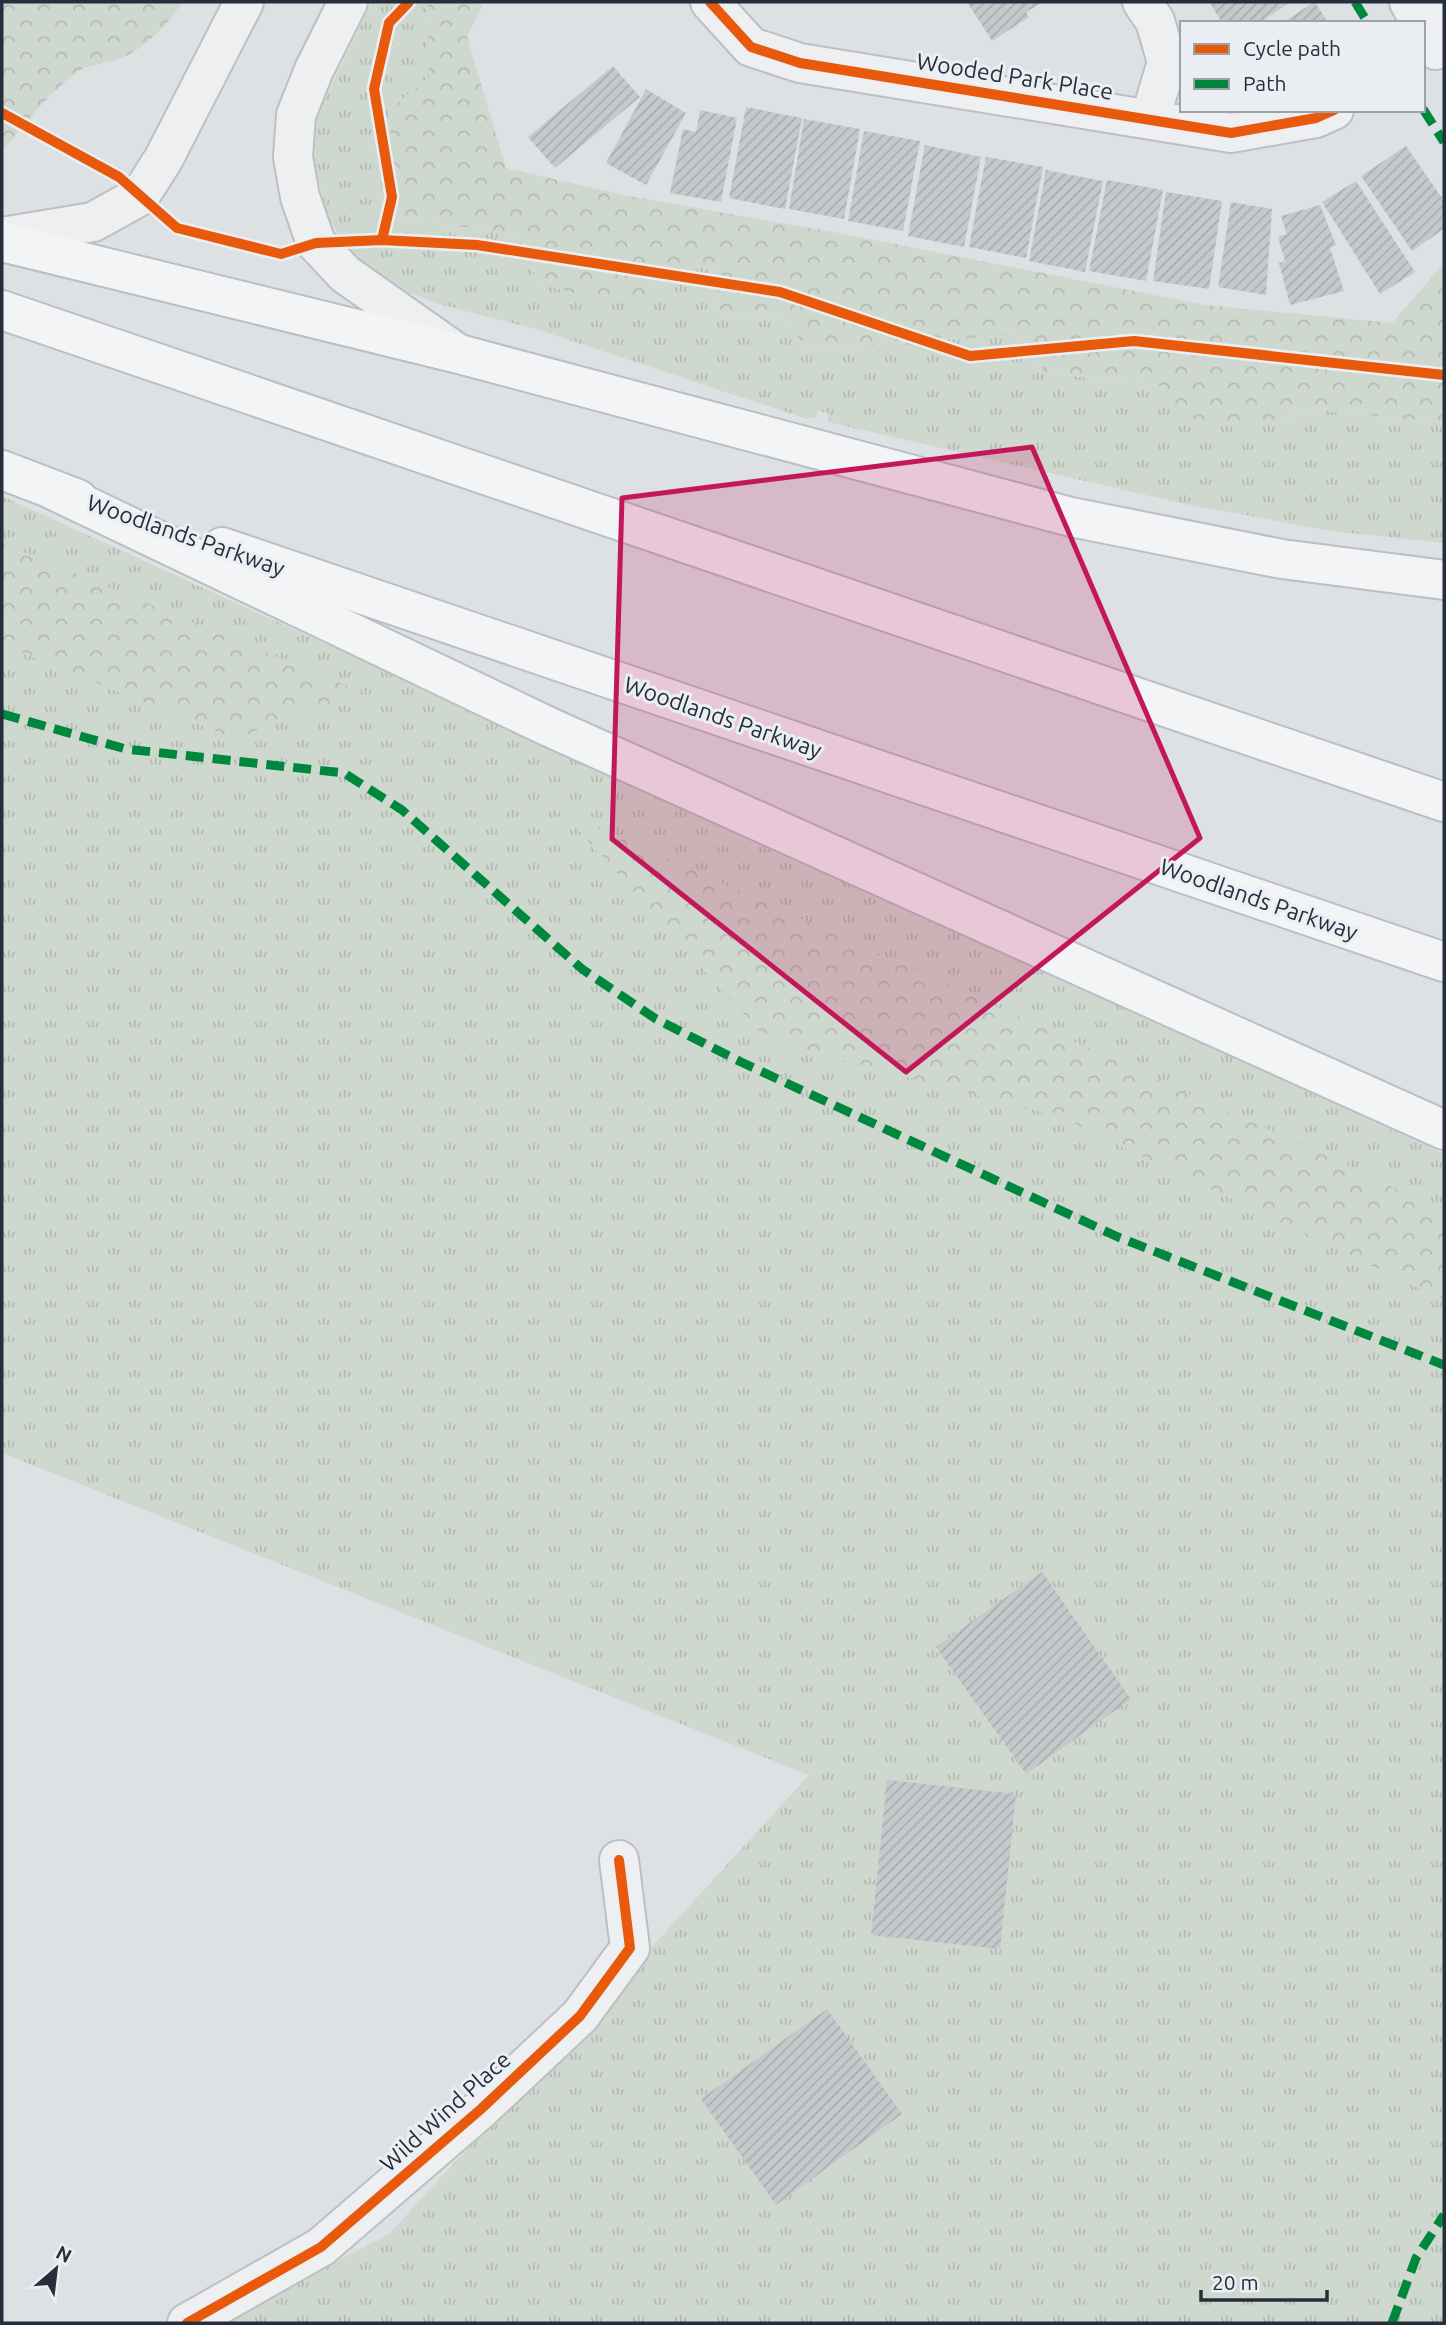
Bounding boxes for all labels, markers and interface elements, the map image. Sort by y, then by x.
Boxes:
legend [1180,21,1425,112]
text: Cycle path [1243,36,1341,60]
street label: Wooded Park Place [915,48,1115,104]
text: Path [1243,71,1286,95]
street label: Woodlands Parkway [84,489,288,581]
street label: Woodlands Parkway [621,671,825,763]
street label: Woodlands Parkway [1157,853,1361,945]
street label: Wild Wind Place [375,2046,515,2176]
north arrow [21,2234,91,2304]
text: N [53,2241,75,2267]
scale bar [1201,2258,1327,2302]
text: 20 m [1212,2270,1259,2294]

